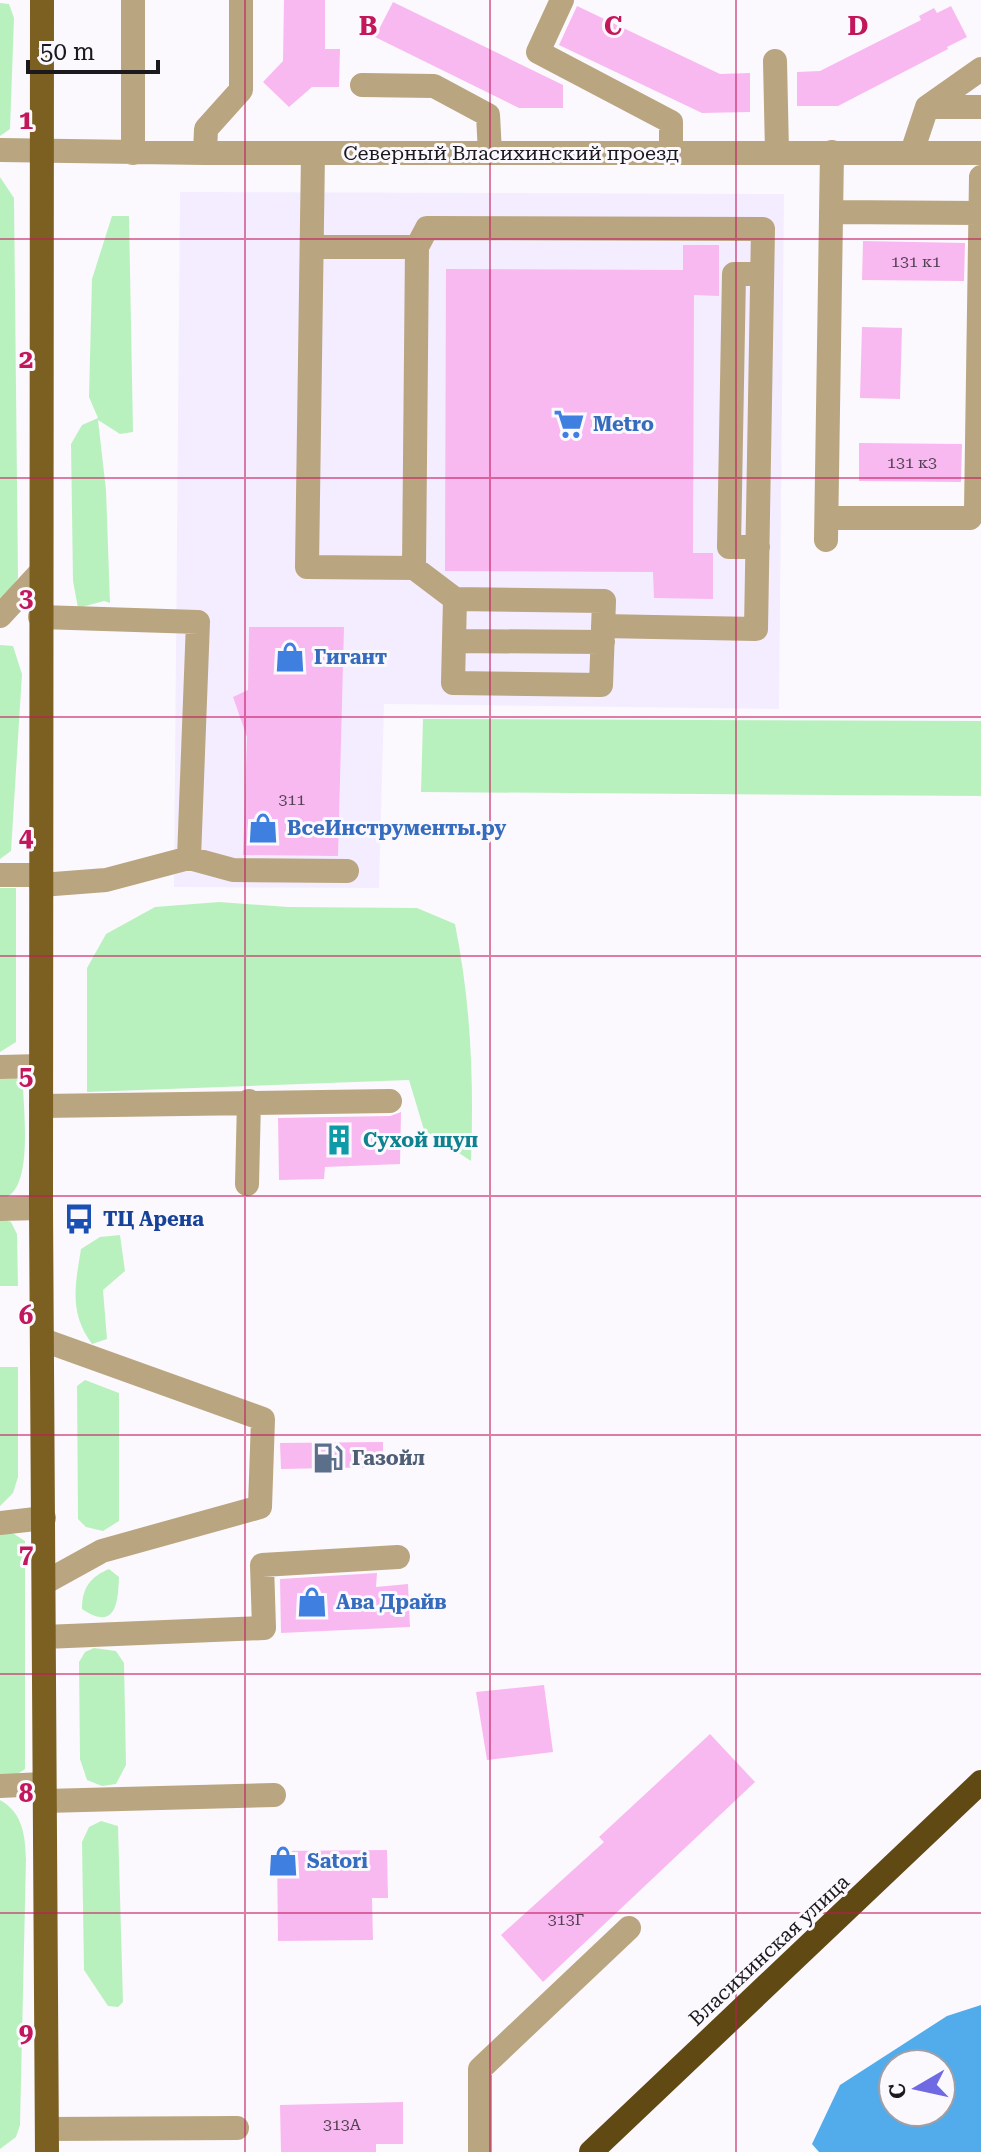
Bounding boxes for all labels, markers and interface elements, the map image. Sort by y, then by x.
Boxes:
text: B [359,11,377,41]
text: C [604,11,622,41]
text: D [848,11,868,41]
scale bar [28,24,158,74]
text: 50 m [40,38,95,66]
text: 1 [19,105,33,135]
street label: Северный Власихинский проезд [343,141,679,165]
house number: 131 к1 [891,252,941,271]
text: 2 [19,344,33,374]
supermarket icon: Metro [552,407,586,441]
place label: Metro [593,412,654,436]
house number: 131 к3 [887,453,937,472]
text: 3 [19,583,33,613]
shop icon: Гигант [273,640,307,674]
place label: Гигант [314,645,387,669]
house number: 311 [279,790,305,809]
shop icon: ВсеИнструменты.ру [246,811,280,845]
place label: ВсеИнструменты.ру [287,816,506,840]
text: 4 [19,822,34,852]
text: 5 [19,1061,33,1091]
building icon: Сухой щуп [322,1123,356,1157]
place label: Сухой щуп [363,1128,478,1152]
bus stop icon: ТЦ Арена [62,1202,96,1236]
place label: ТЦ Арена [103,1207,204,1231]
text: 6 [19,1300,33,1330]
fuel station icon: Газойл [311,1441,345,1475]
place label: Газойл [352,1446,425,1470]
text: 7 [19,1539,33,1569]
shop icon: Ава Драйв [295,1585,329,1619]
place label: Ава Драйв [336,1590,447,1614]
text: 8 [19,1778,34,1808]
shop icon: Satori [266,1844,300,1878]
place label: Satori [307,1849,368,1873]
street label: Власихинская улица [684,1869,854,2031]
house number: 313Г [548,1910,584,1929]
text: 9 [19,2018,33,2048]
north arrow [877,2048,957,2128]
text: С [884,2081,911,2101]
house number: 313А [323,2115,362,2134]

